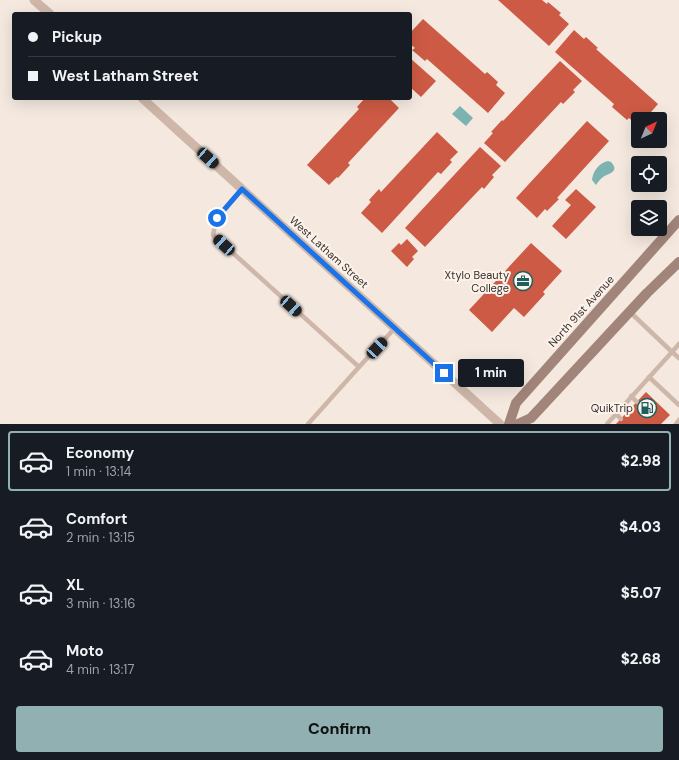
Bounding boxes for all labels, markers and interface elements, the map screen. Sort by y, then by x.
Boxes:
text: Pickup [52,27,102,47]
text: West Latham Street [52,66,199,86]
north arrow [631,112,667,148]
map controls [631,112,667,236]
car [195,146,221,170]
button: locate [631,156,667,192]
button: layers [631,200,667,236]
route start [208,209,226,227]
street label: West Latham Street [287,213,371,291]
car [211,233,237,257]
place label: Xtylo Beauty College [444,268,509,295]
office icon: Xtylo Beauty College [512,270,534,292]
street label: North 91st Avenue [545,272,617,350]
car [278,294,304,318]
car [364,335,390,361]
callout: 1 min [458,359,524,387]
route end [435,364,453,382]
text: 1 min [475,364,507,381]
fuel station icon: QuikTrip [636,397,658,419]
place label: QuikTrip [591,401,633,415]
icon: car [18,443,54,479]
text: Economy [66,443,134,463]
text: $2.98 [621,451,661,471]
text: 1 min · 13:14 [66,463,131,480]
icon: car [18,509,54,545]
text: Comfort [66,509,127,529]
text: $4.03 [619,517,661,537]
text: 2 min · 13:15 [66,529,135,546]
icon: car [18,575,54,611]
text: XL [66,575,84,595]
text: $5.07 [621,583,661,603]
text: 3 min · 13:16 [66,595,135,612]
icon: car [18,641,54,677]
text: Moto [66,641,104,661]
text: $2.68 [621,649,661,669]
text: 4 min · 13:17 [66,661,134,678]
button: Confirm [16,706,663,752]

